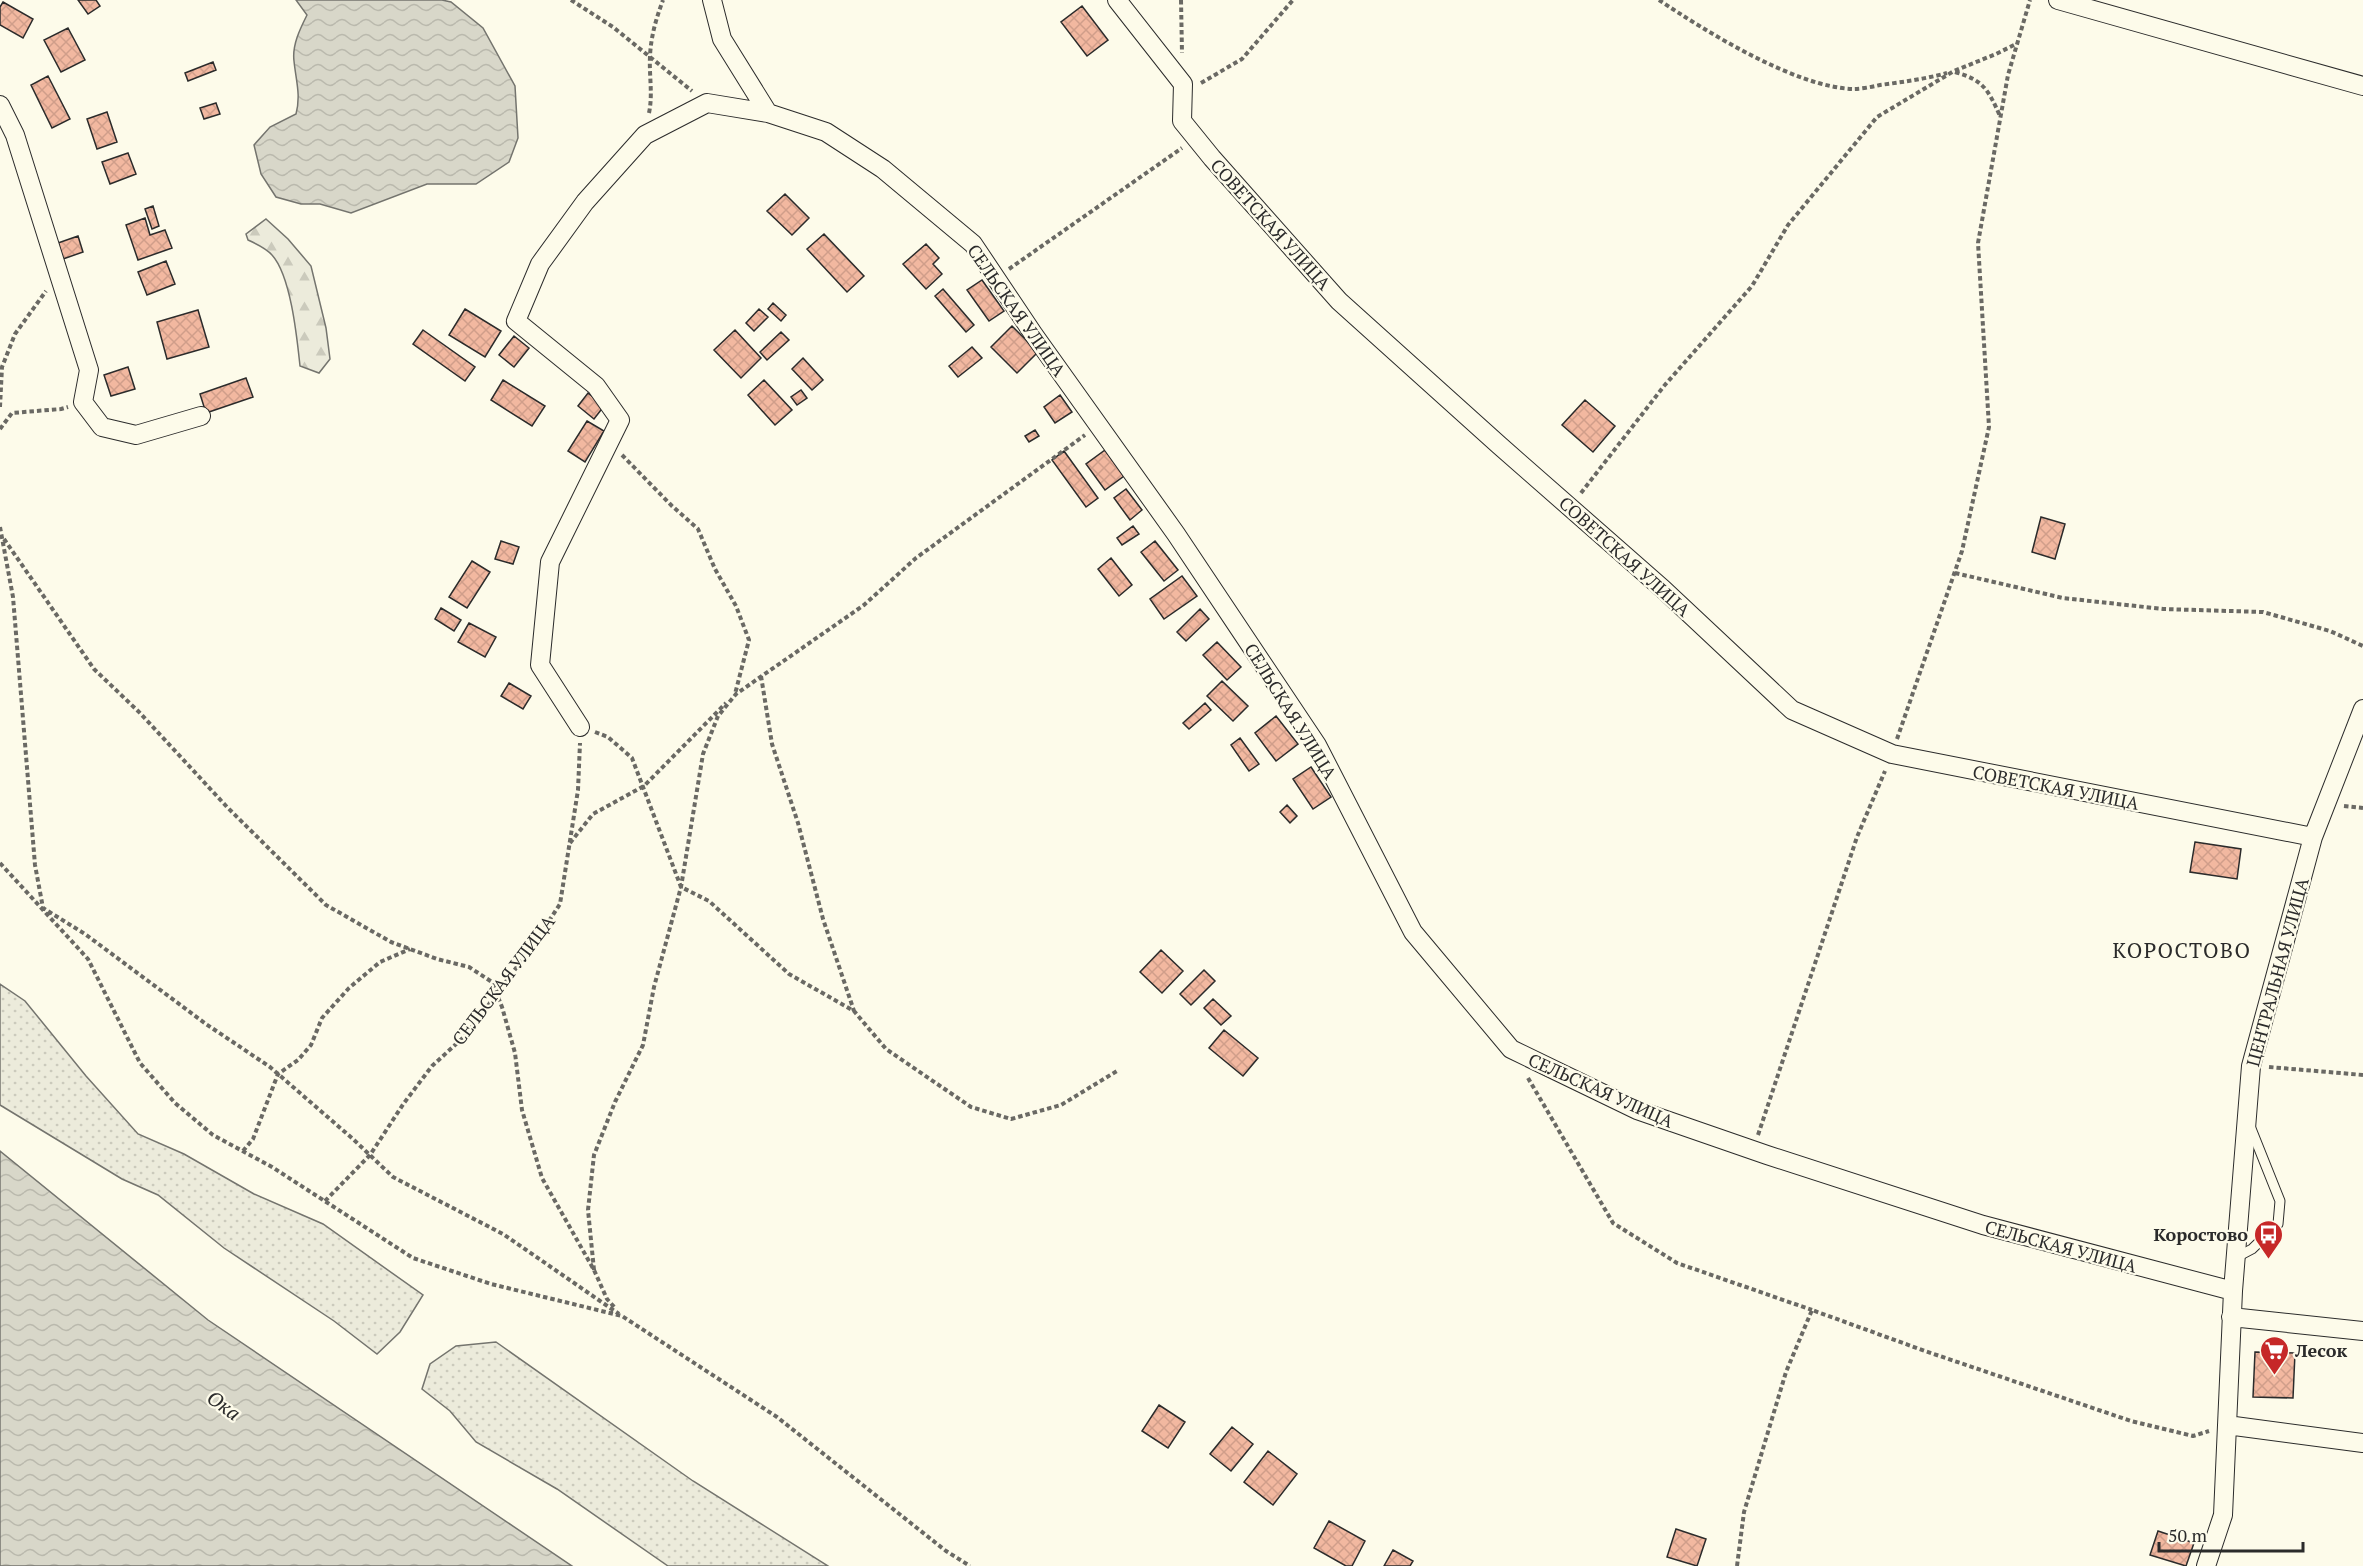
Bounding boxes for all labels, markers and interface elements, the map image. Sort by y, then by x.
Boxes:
street label: СОВЕТСКАЯ УЛИЦА [1206,153,1337,295]
street label: СЕЛЬСКАЯ УЛИЦА [962,239,1072,382]
street label: СОВЕТСКАЯ УЛИЦА [1554,491,1696,622]
street label: СЕЛЬСКАЯ УЛИЦА [1239,638,1343,784]
street label: СОВЕТСКАЯ УЛИЦА [1971,759,2142,815]
street label: ЦЕНТРАЛЬНАЯ УЛИЦА [2240,874,2314,1069]
street label: СЕЛЬСКАЯ УЛИЦА [446,910,560,1050]
district label: КОРОСТОВО [2112,936,2252,964]
street label: СЕЛЬСКАЯ УЛИЦА [1525,1047,1678,1133]
street label: СЕЛЬСКАЯ УЛИЦА [1982,1214,2140,1278]
bus stop icon: Коростово [2253,1218,2285,1260]
place label: Коростово [2153,1222,2248,1246]
supermarket icon: Лесок [2258,1334,2290,1376]
place label: Лесок [2294,1338,2347,1362]
water label: Ока [202,1384,246,1426]
scale bar [2159,1515,2303,1553]
text: 50 m [2168,1523,2208,1547]

